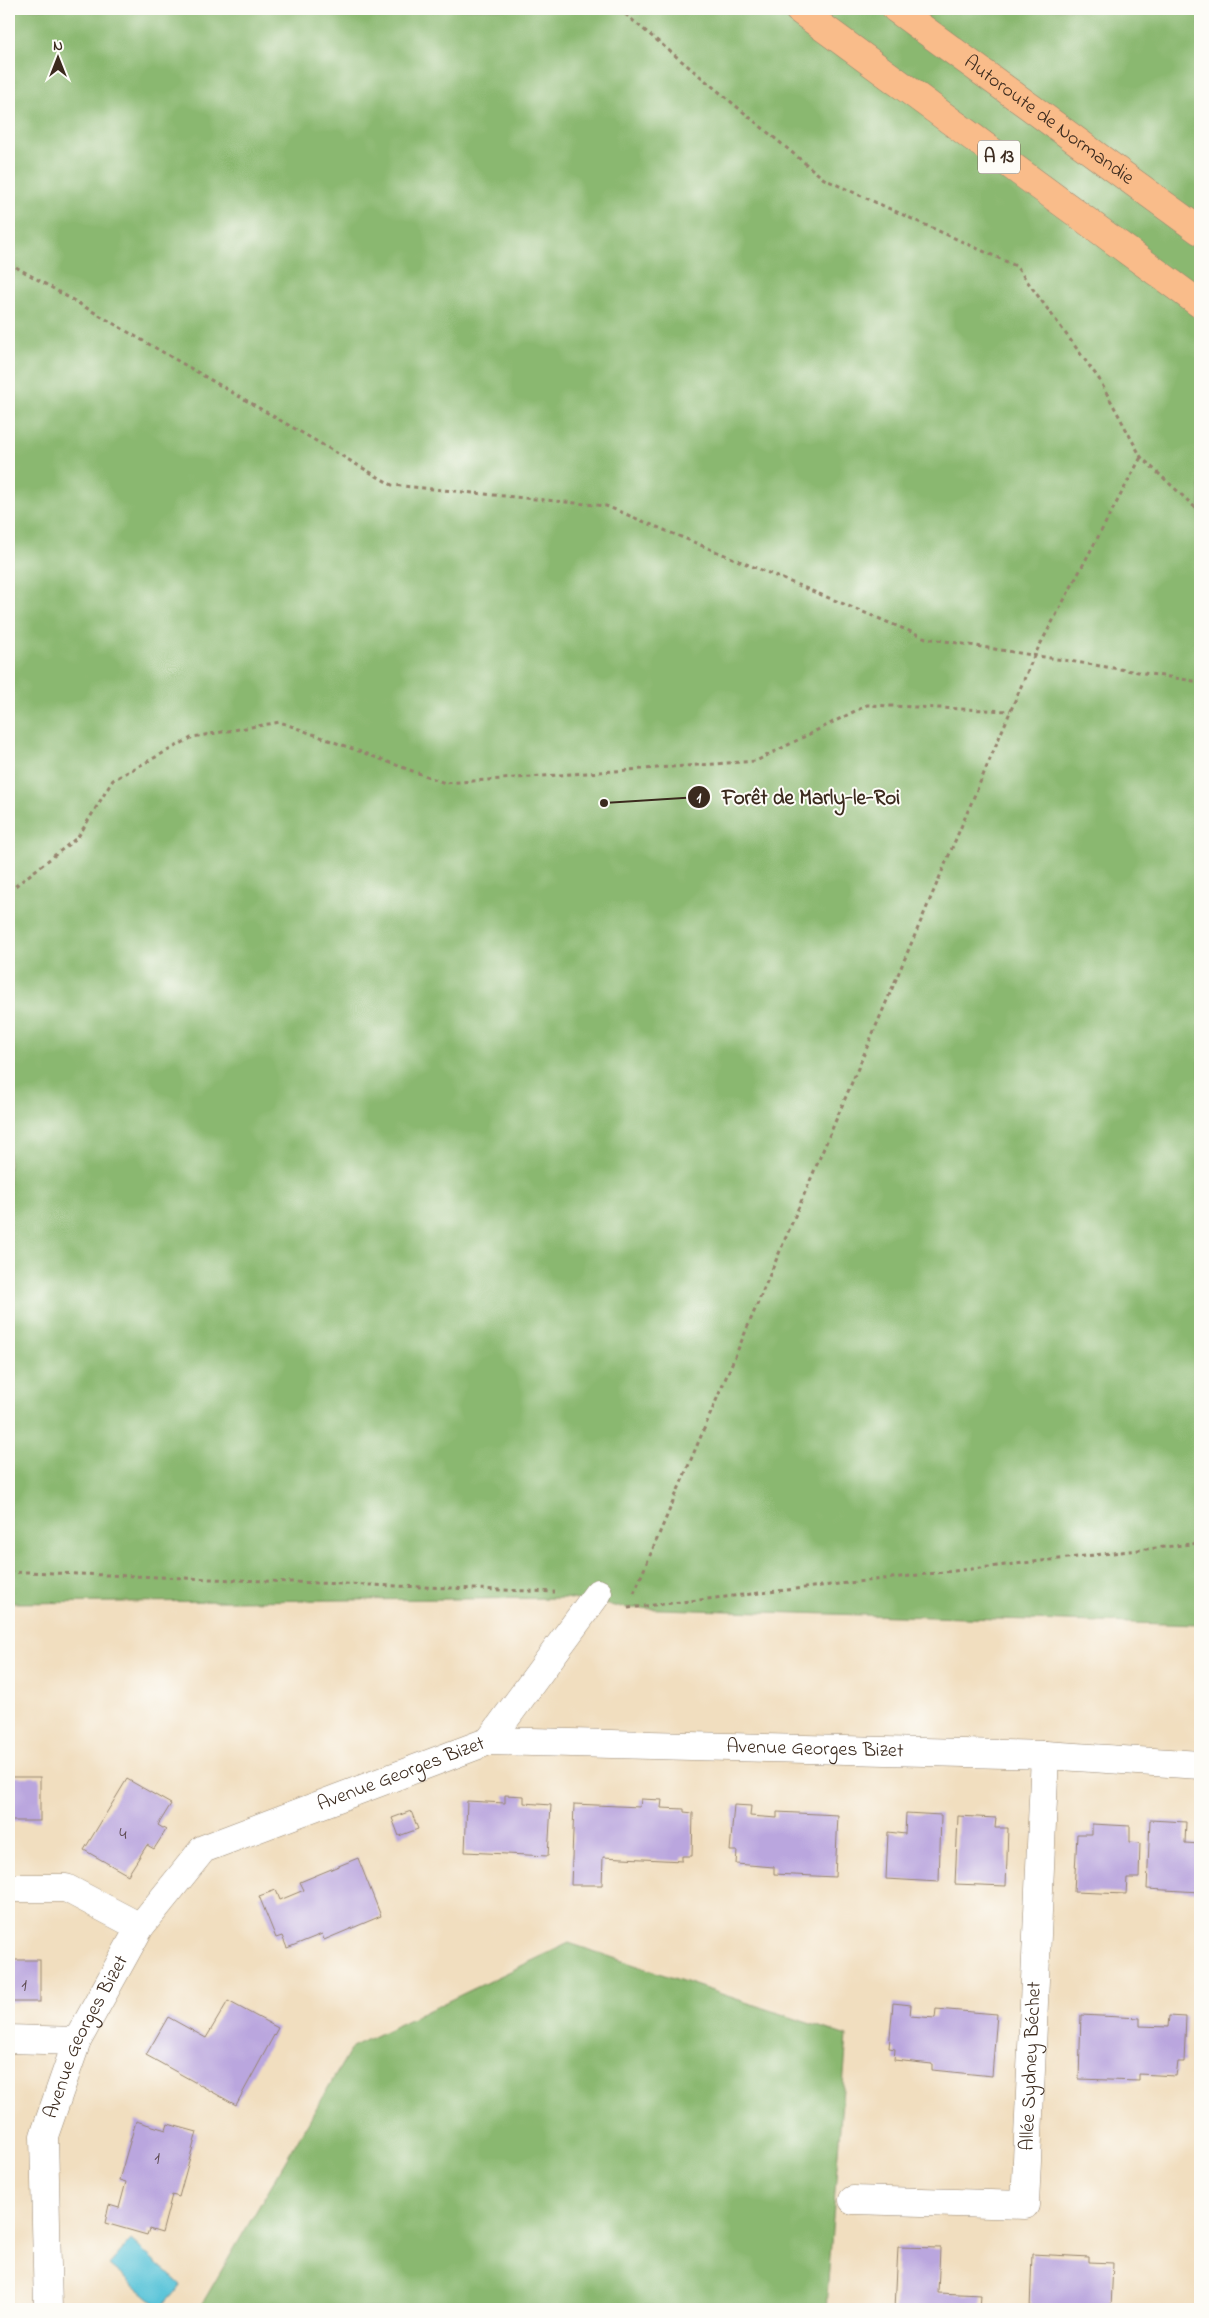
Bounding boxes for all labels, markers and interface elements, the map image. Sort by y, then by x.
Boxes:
north arrow [32,32,82,82]
text: N [53,36,63,57]
street label: Autoroute de Normandie [957,48,1140,193]
road number: A 13 [978,140,1020,173]
callout: Forêt de Marly-le-Roi [687,779,910,815]
text: Forêt de Marly-le-Roi [721,784,900,816]
text: 1 [697,787,702,809]
street label: Avenue Georges Bizet [313,1729,490,1819]
street label: Avenue Georges Bizet [726,1732,904,1766]
house number: 4 [119,1822,127,1848]
street label: Avenue Georges Bizet [37,1950,136,2123]
house number: 1 [21,1973,27,1999]
street label: Allée Sydney Béchet [1013,1981,1049,2151]
house number: 1 [154,2146,160,2172]

